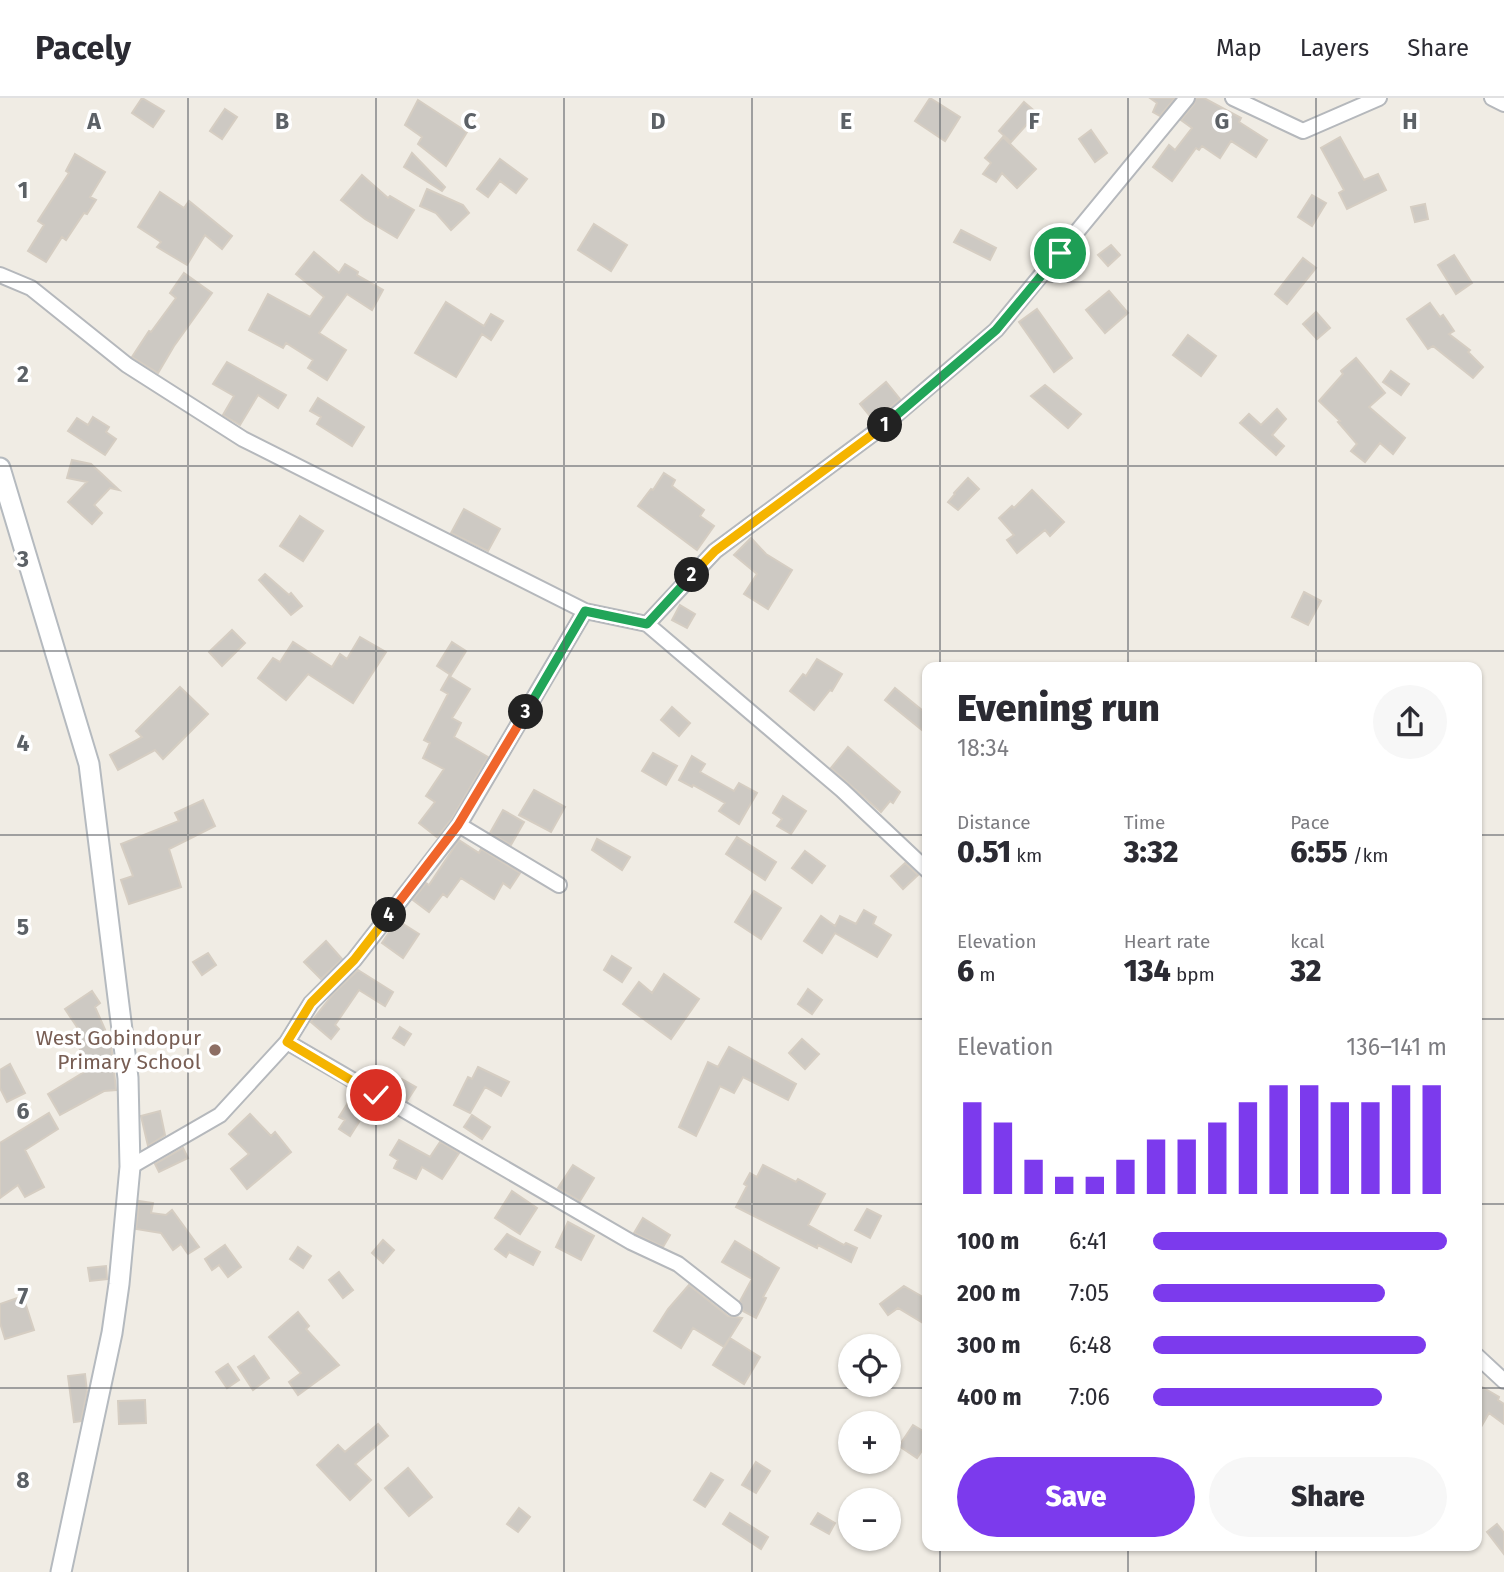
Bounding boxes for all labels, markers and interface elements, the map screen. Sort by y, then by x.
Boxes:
text: Pacely [35,28,131,68]
text: Map [1216,34,1262,62]
text: Layers [1300,34,1369,62]
text: Share [1407,34,1469,62]
text: A [86,107,101,135]
text: B [275,107,289,135]
text: C [463,107,477,135]
text: D [651,107,666,135]
text: E [840,107,852,135]
text: F [1028,107,1040,135]
text: G [1215,107,1229,135]
text: H [1402,107,1418,135]
text: 1 [18,176,28,204]
pin [1030,223,1090,283]
icon: arrive [1041,234,1079,272]
text: 2 [17,360,29,388]
pin: 1 [868,408,903,442]
text: 1 [880,413,889,436]
text: 3 [16,545,29,573]
pin: 2 [674,558,710,592]
text: 2 [687,563,696,586]
text: Evening run [957,685,1160,731]
button: share [1373,685,1447,759]
pin: 3 [508,694,544,730]
text: 3 [521,700,530,723]
text: 4 [17,729,30,757]
text: 18:34 [957,734,1009,762]
text: Distance [957,811,1031,834]
text: Time [1124,811,1165,834]
text: Pace [1290,811,1330,834]
text: 0.51 [957,834,1011,870]
text: 3:32 [1124,834,1178,870]
text: 6:55 [1290,834,1348,870]
text: km [1011,844,1042,867]
text: /km [1348,844,1389,867]
pin: 4 [372,898,406,932]
text: 4 [383,903,394,926]
text: 5 [17,913,29,941]
text: Elevation [957,930,1037,953]
text: Heart rate [1124,930,1210,953]
text: kcal [1290,930,1325,953]
text: 6 [957,953,974,989]
text: 134 [1124,953,1171,989]
text: 32 [1290,953,1322,989]
text: m [974,963,996,986]
text: bpm [1171,963,1215,986]
place label: West Gobindopur Primary School [36,1025,201,1075]
text: Elevation [957,1033,1053,1061]
text: 136–141 m [1346,1033,1447,1061]
marker: West Gobindopur Primary School [207,1042,223,1058]
pin [346,1065,406,1125]
icon: check [357,1076,395,1114]
text: 6 [17,1097,30,1125]
text: 100 m [957,1227,1019,1255]
text: 6:41 [1069,1227,1108,1255]
text: 200 m [957,1279,1021,1307]
text: 7:05 [1069,1279,1109,1307]
text: 7 [18,1282,29,1310]
text: 300 m [957,1331,1021,1359]
text: 6:48 [1069,1331,1112,1359]
map controls [838,1334,901,1551]
button: locate [838,1334,901,1397]
text: 400 m [957,1383,1022,1411]
text: 7:06 [1069,1383,1110,1411]
button: + [838,1411,901,1474]
button: Save [957,1457,1195,1537]
button: Share [1209,1457,1447,1537]
text: 8 [16,1466,30,1494]
button: − [838,1488,901,1551]

